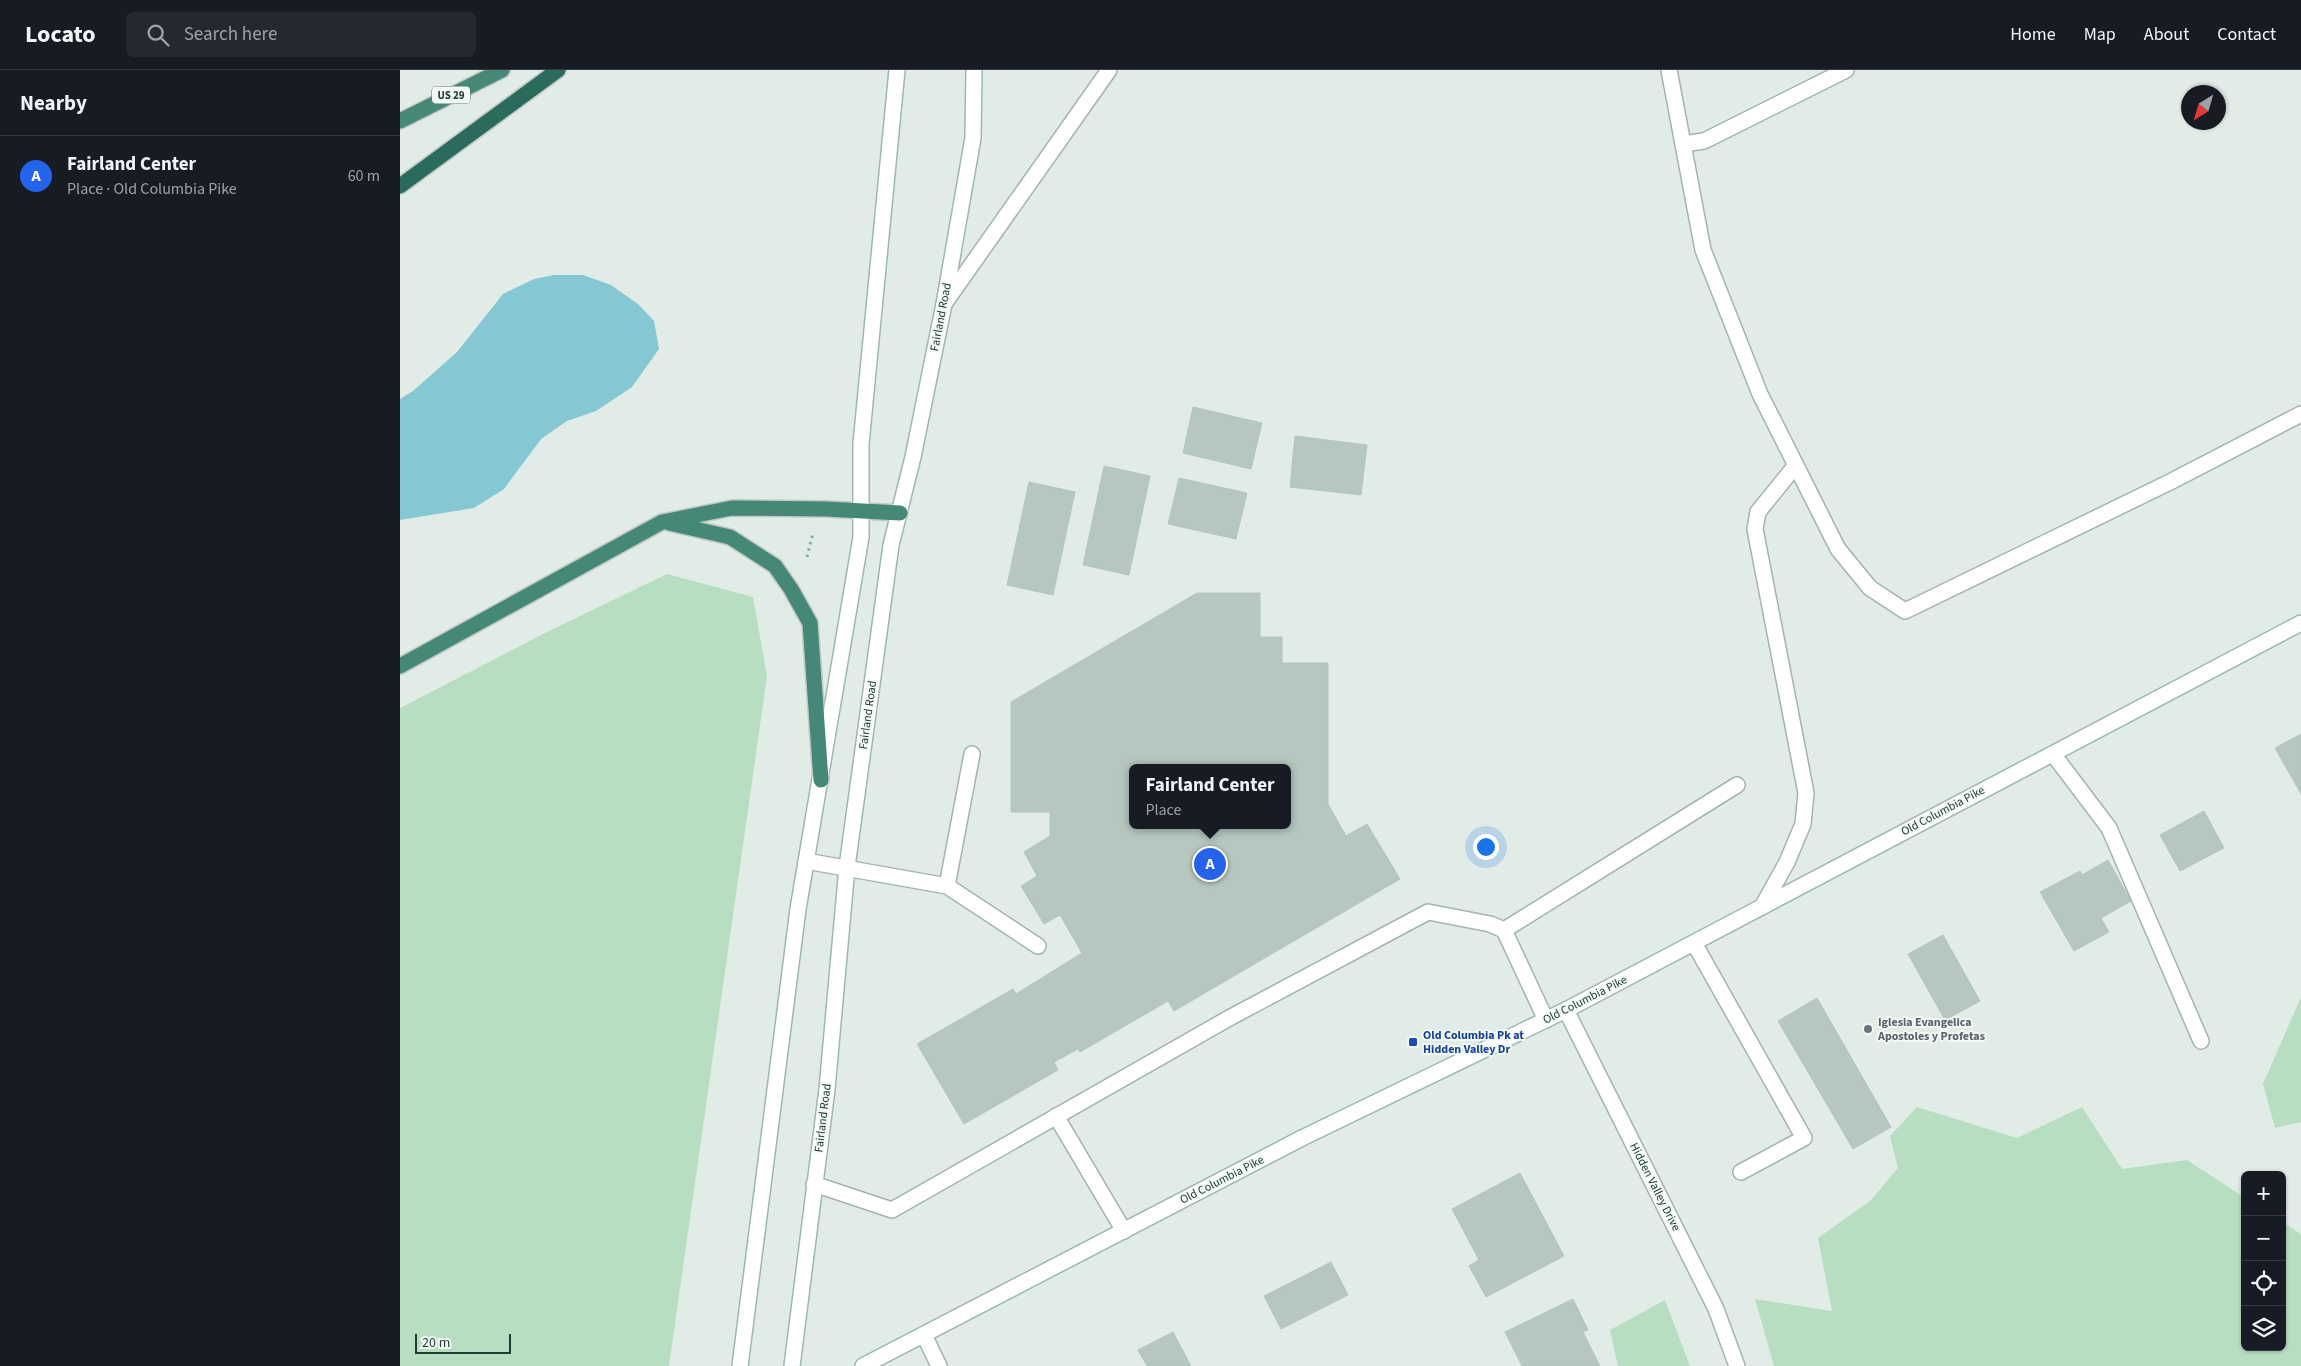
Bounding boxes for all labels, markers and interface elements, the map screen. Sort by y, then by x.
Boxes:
search box [126,12,476,57]
text: Locato [25,17,96,52]
icon: search [144,21,172,49]
text: Search here [184,21,277,48]
text: Home [2010,22,2056,47]
text: Map [2084,22,2116,47]
text: About [2144,22,2189,47]
text: Contact [2217,22,2276,47]
north arrow [2181,85,2226,130]
road number: US 29 [432,86,470,104]
text: Nearby [20,88,87,118]
text: Fairland Center [67,151,196,178]
text: A [31,165,41,187]
text: 60 m [348,165,380,187]
text: Place · Old Columbia Pike [67,178,237,200]
street label: Fairland Road [926,281,956,353]
street label: Fairland Road [855,680,881,750]
popup [1129,764,1291,829]
text: Fairland Center [1145,772,1275,799]
street label: Old Columbia Pike [1898,782,1988,840]
text: Place [1145,799,1182,821]
your location [1473,834,1499,860]
pin: A [1194,845,1226,883]
street label: Old Columbia Pike [1540,971,1630,1029]
place label: Iglesia Evangelica Apostoles y Profetas [1877,1014,1985,1045]
marker: Iglesia Evangelica Apostoles y Profetas [1862,1023,1874,1035]
place label: Old Columbia Pk at Hidden Valley Dr [1423,1027,1524,1058]
marker: Old Columbia Pk at Hidden Valley Dr [1407,1036,1419,1048]
street label: Fairland Road [810,1083,836,1153]
street label: Hidden Valley Drive [1625,1140,1685,1234]
street label: Old Columbia Pike [1177,1151,1267,1209]
map controls [2241,1171,2286,1351]
button: + [2241,1171,2286,1216]
button: − [2241,1216,2286,1261]
button: locate [2241,1261,2286,1306]
button: layers [2241,1306,2286,1351]
scale bar [415,1331,511,1354]
text: 20 m [422,1333,450,1353]

